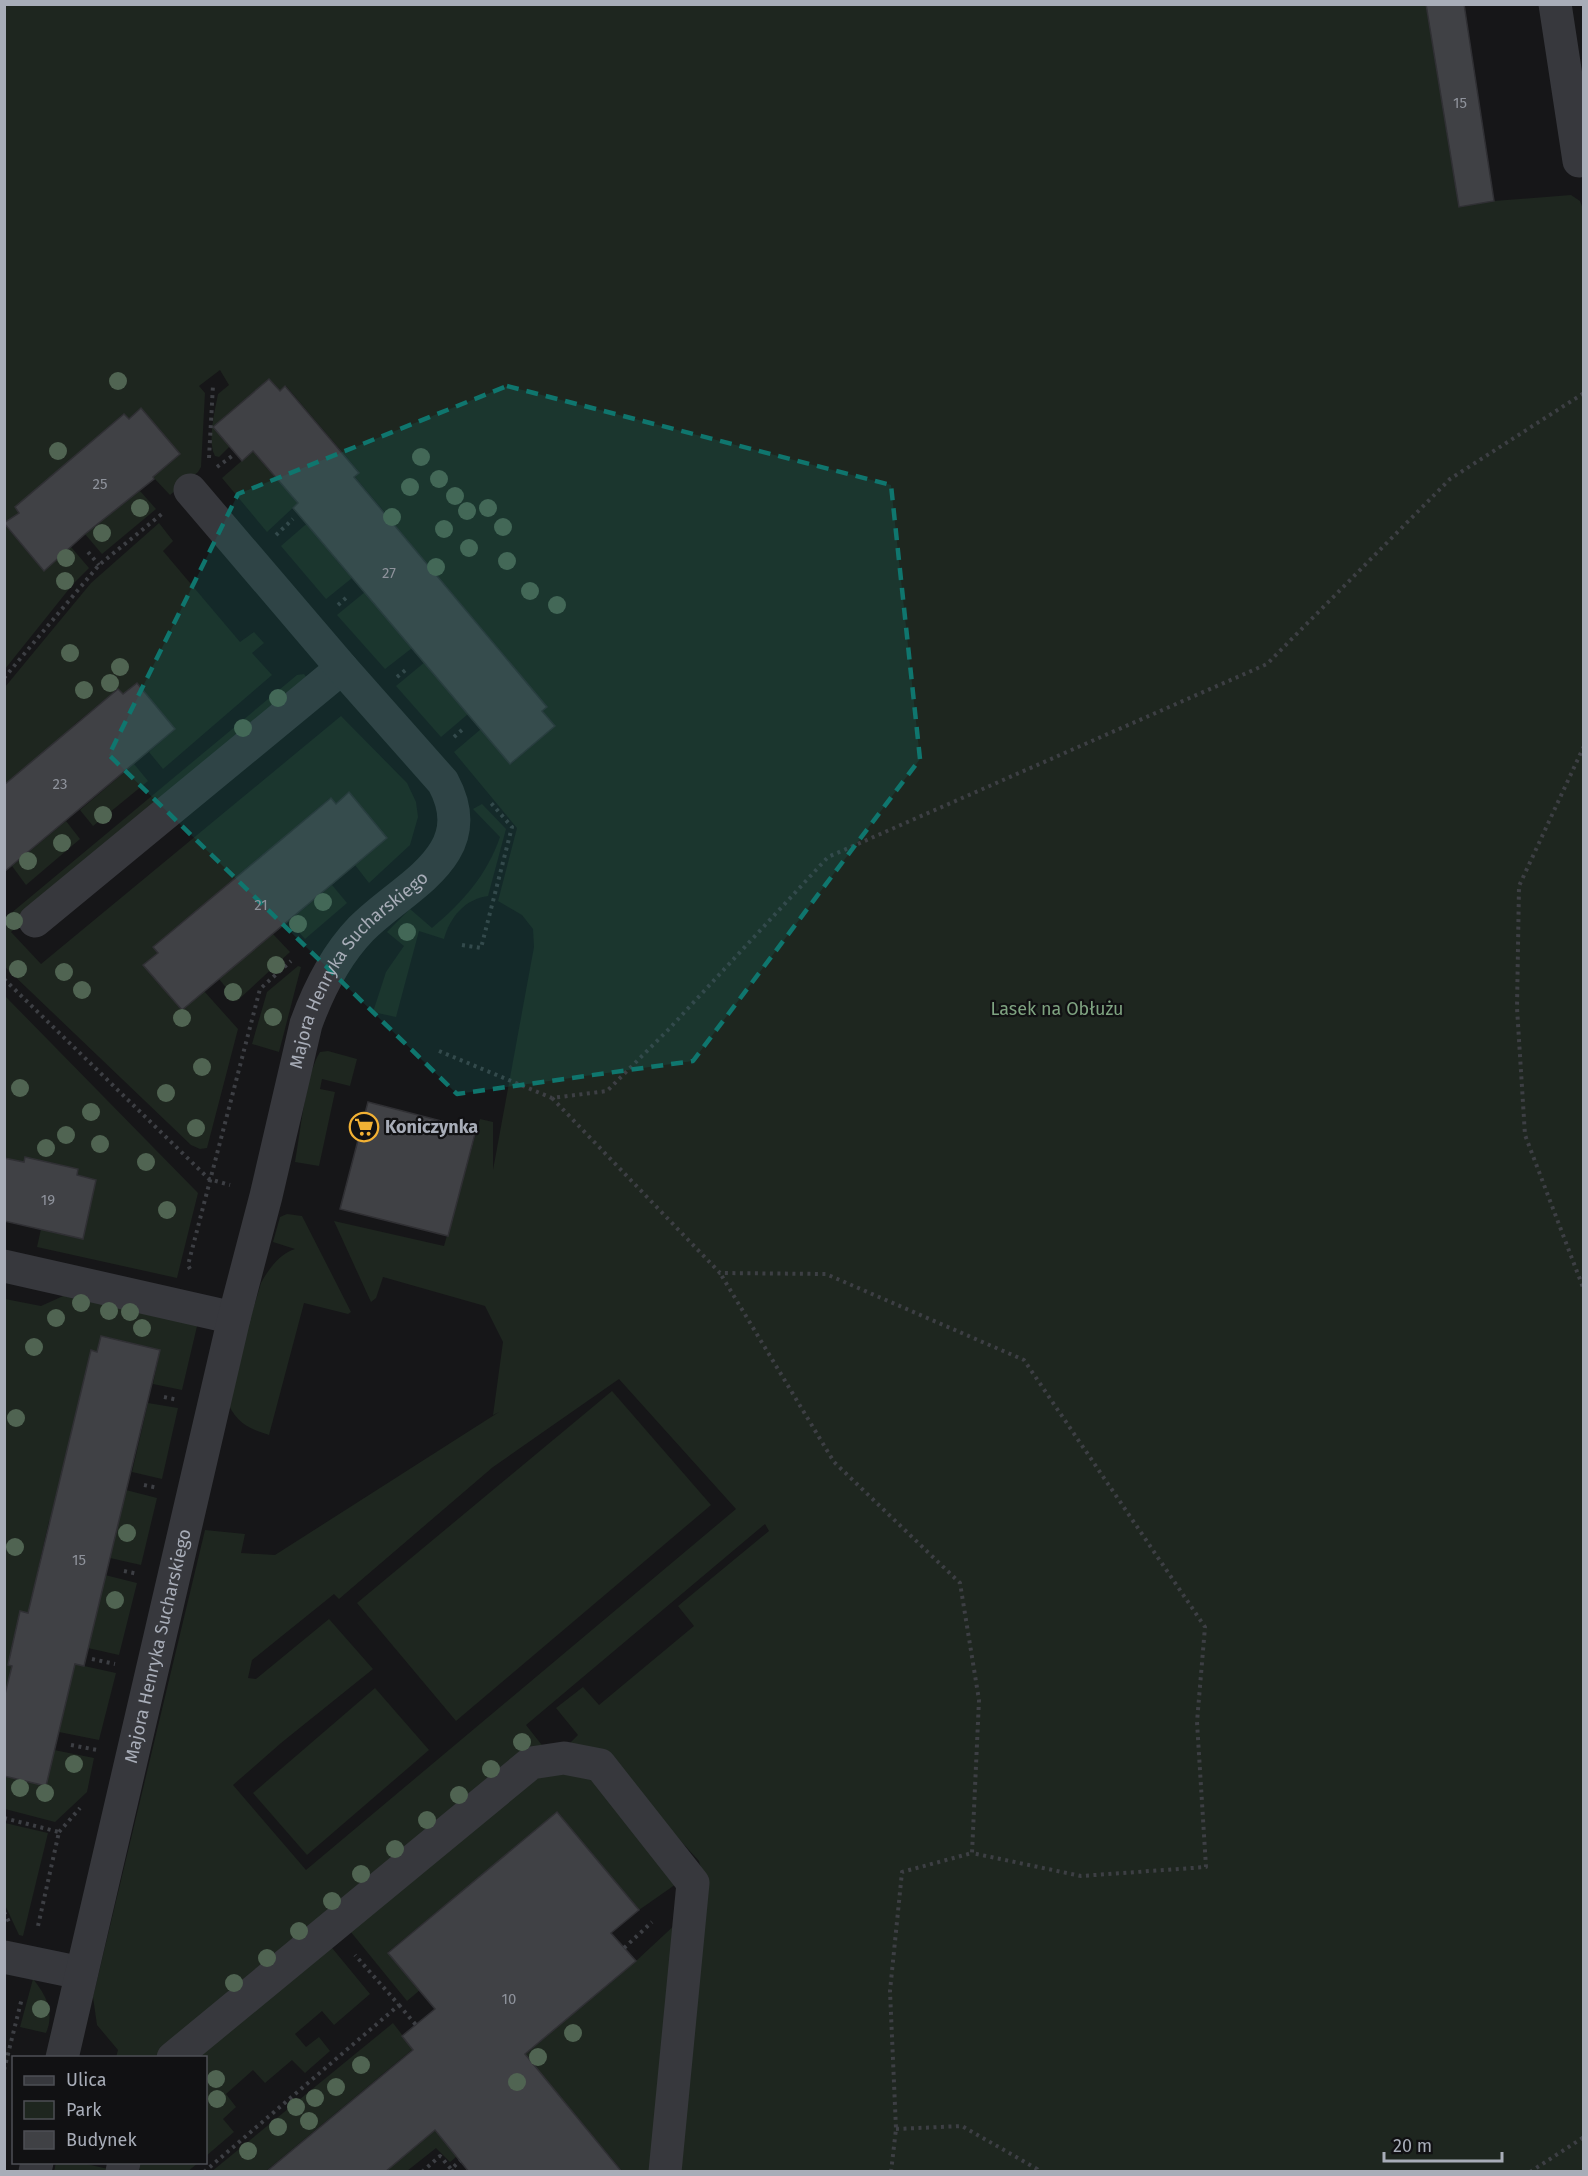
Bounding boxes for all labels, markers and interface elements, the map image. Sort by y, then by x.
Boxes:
house number: 15 [1453,94,1467,112]
house number: 25 [93,475,107,493]
house number: 27 [382,564,396,582]
house number: 23 [53,775,67,793]
street label: Majora Henryka Sucharskiego [285,867,433,1071]
house number: 21 [254,896,268,914]
park label: Lasek na Obłużu [990,998,1124,1020]
supermarket icon: Koniczynka [348,1111,380,1143]
place label: Koniczynka [385,1116,478,1138]
house number: 19 [41,1191,55,1209]
street label: Majora Henryka Sucharskiego [120,1527,196,1765]
house number: 15 [72,1551,86,1569]
house number: 10 [502,1990,516,2008]
legend [12,2056,207,2164]
text: Ulica [66,2069,106,2091]
text: Park [66,2099,102,2121]
scale bar [1384,2125,1502,2163]
text: Budynek [66,2129,137,2151]
text: 20 m [1393,2135,1432,2157]

